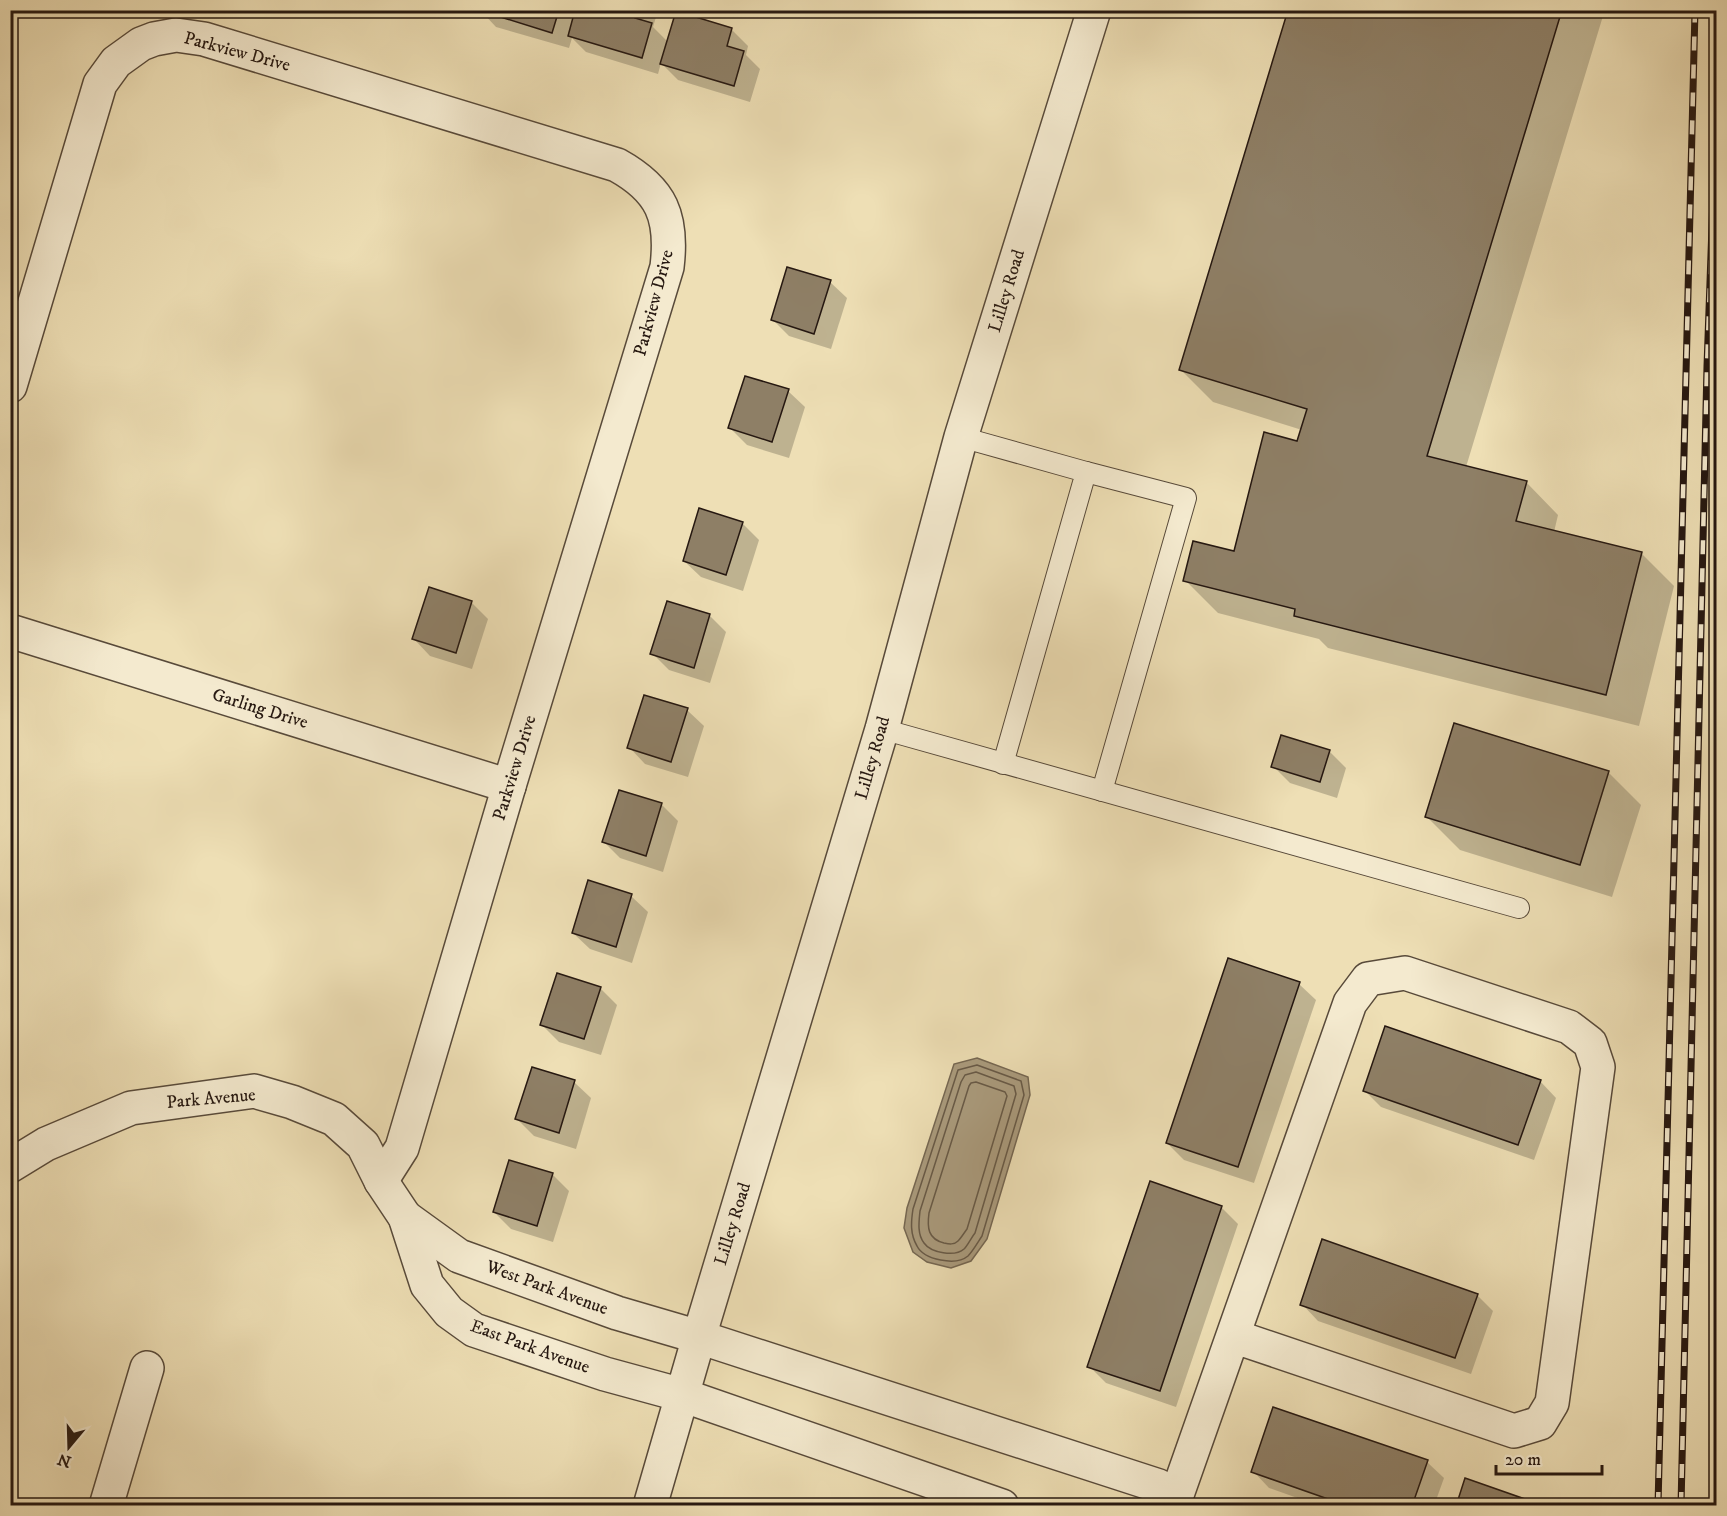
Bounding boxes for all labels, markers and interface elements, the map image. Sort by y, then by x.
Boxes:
street label: Parkview Drive [181,27,293,77]
street label: Parkview Drive [629,247,679,359]
street label: Lilley Road [984,247,1030,335]
street label: Garling Drive [209,684,311,734]
street label: Parkview Drive [489,713,541,823]
street label: Lilley Road [851,714,895,802]
street label: Park Avenue [166,1084,256,1114]
street label: Lilley Road [710,1180,756,1268]
street label: West Park Avenue [482,1255,611,1320]
street label: East Park Avenue [467,1315,593,1379]
north arrow [39,1417,99,1477]
scale bar [1496,1438,1602,1476]
text: N [55,1449,74,1472]
text: 20 m [1505,1449,1541,1471]

